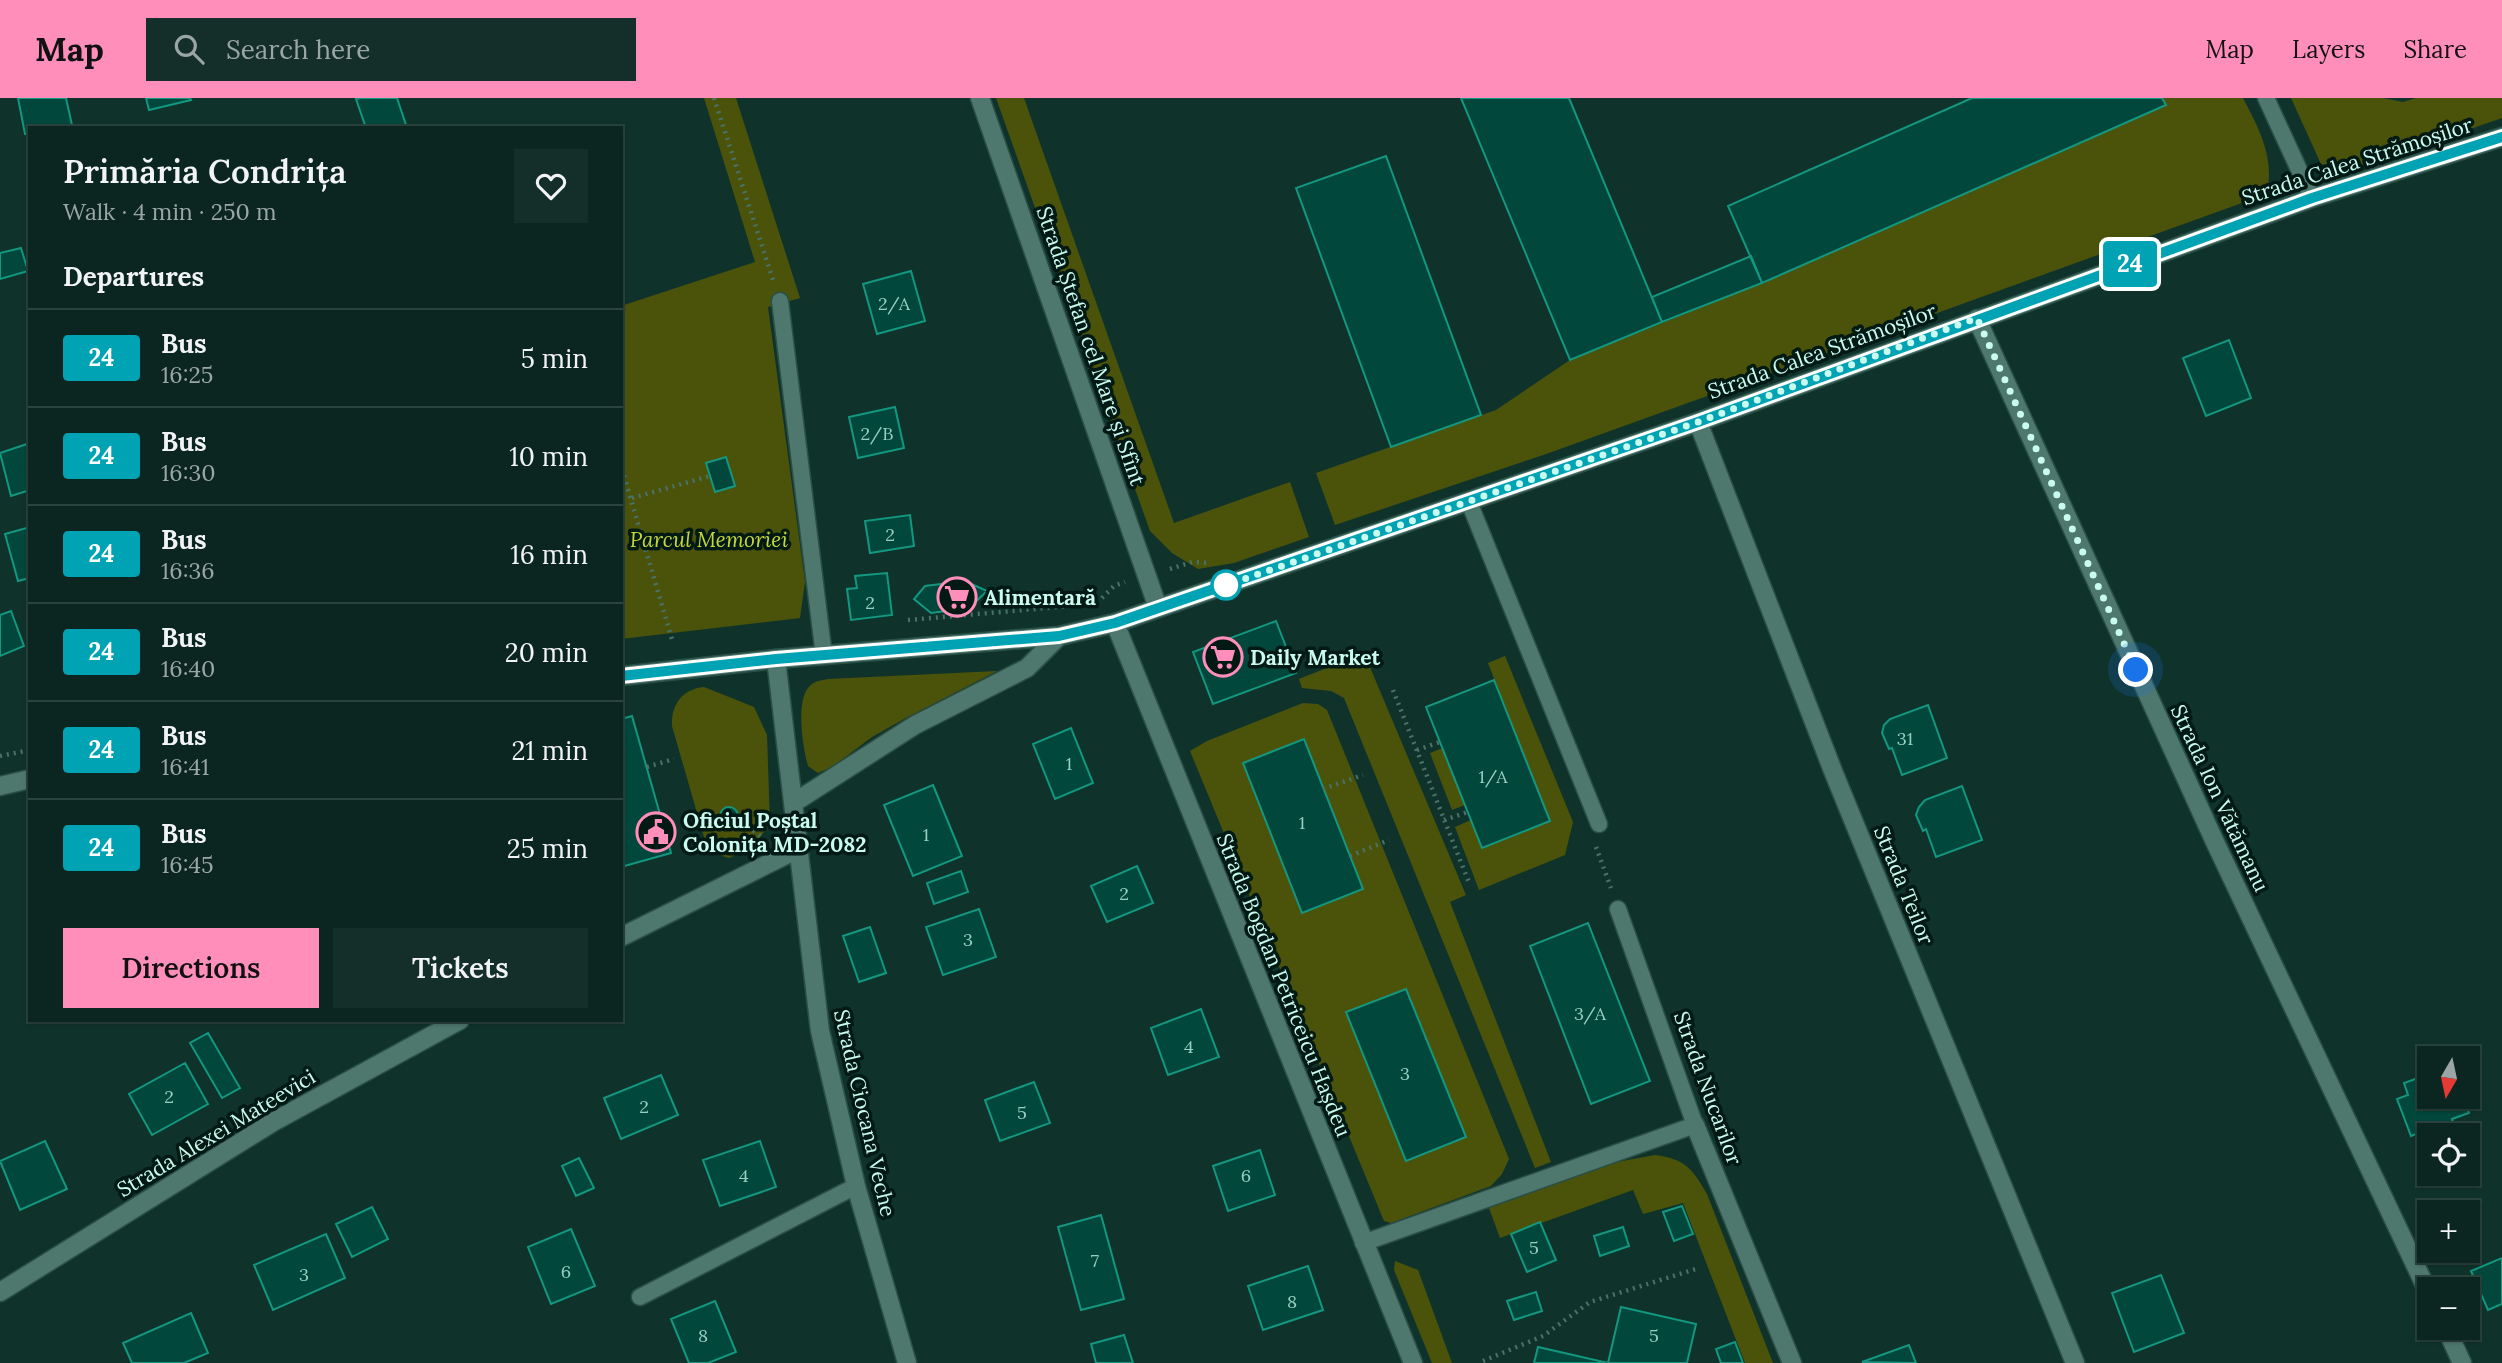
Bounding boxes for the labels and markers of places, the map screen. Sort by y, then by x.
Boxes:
unlabelled marker [1211,570,1241,600]
supermarket icon: Alimentară [936,576,978,618]
place label: Alimentară [984,584,1096,611]
supermarket icon: Daily Market [1202,636,1244,678]
place label: Daily Market [1250,644,1381,671]
place label: Oficiul Poștal Colonița MD-2082 [683,807,866,858]
public building icon: Oficiul Poștal Colonița MD-2082 [635,811,677,853]

